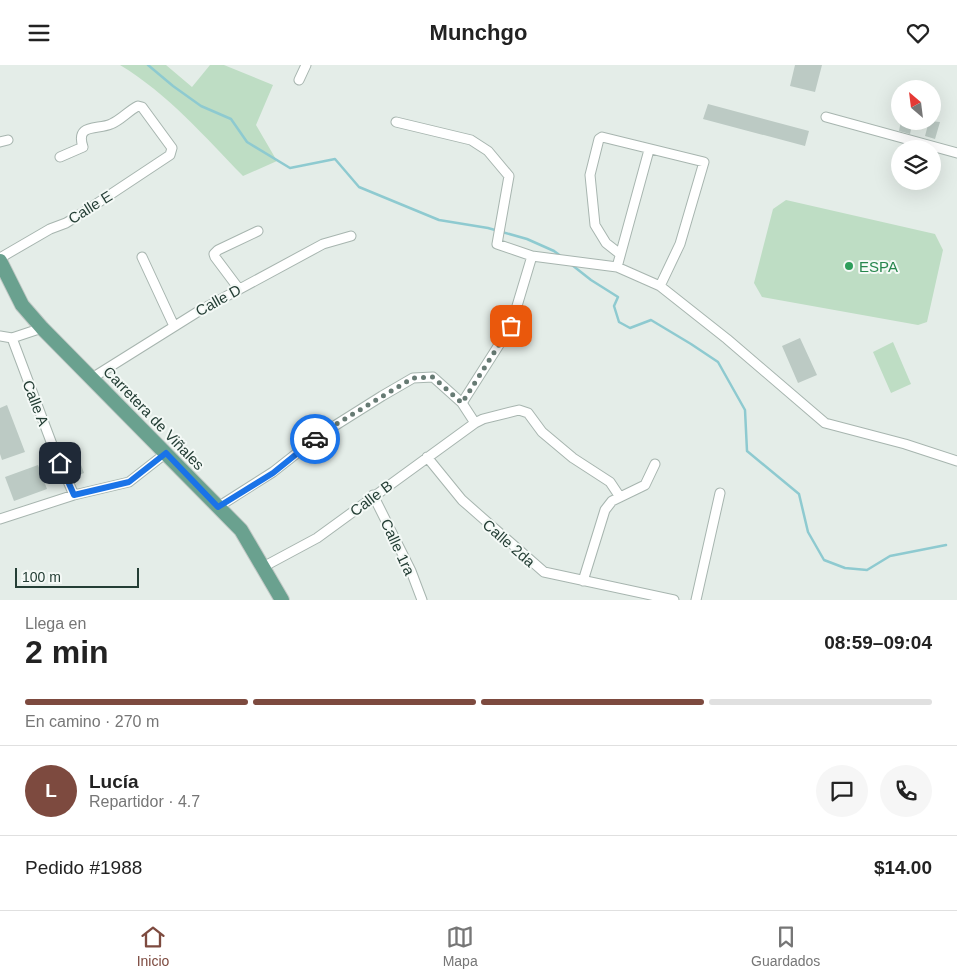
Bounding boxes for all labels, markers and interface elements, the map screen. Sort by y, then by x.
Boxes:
icon: menu [25,19,53,47]
icon: heart [904,19,932,47]
text: Munchgo [430,20,527,45]
north arrow [891,80,941,130]
map controls [891,80,941,190]
button: layers [891,140,941,190]
street label: Calle E [65,187,115,227]
place label: ESPA [859,258,898,275]
marker: ESPA [843,260,855,272]
street label: Calle D [192,281,244,319]
pin [490,305,532,347]
icon: bag [497,312,525,340]
street label: Carretera de Viñales [100,363,208,473]
street label: Calle A [20,378,52,428]
courier [290,414,340,464]
icon: car [301,425,329,453]
pin [39,442,81,484]
icon: home [46,449,74,477]
street label: Calle B [347,477,395,519]
street label: Calle 1ra [378,516,419,578]
street label: Calle 2da [480,516,539,571]
scale bar [15,565,139,588]
text: 100 m [22,569,61,585]
text: Llega en [25,615,86,632]
text: 08:59–09:04 [824,632,932,653]
text: 2 min [25,634,109,670]
text: En camino · 270 m [25,713,159,730]
button: chat [816,765,868,817]
button: phone [880,765,932,817]
text: Lucía [89,771,139,792]
text: L [45,780,57,801]
text: Repartidor · 4.7 [89,793,200,810]
text: Pedido #1988 [25,857,142,878]
text: $14.00 [874,857,932,878]
tab: Inicio [137,923,169,969]
tab: Mapa [443,923,478,969]
tab: Guardados [751,923,820,969]

